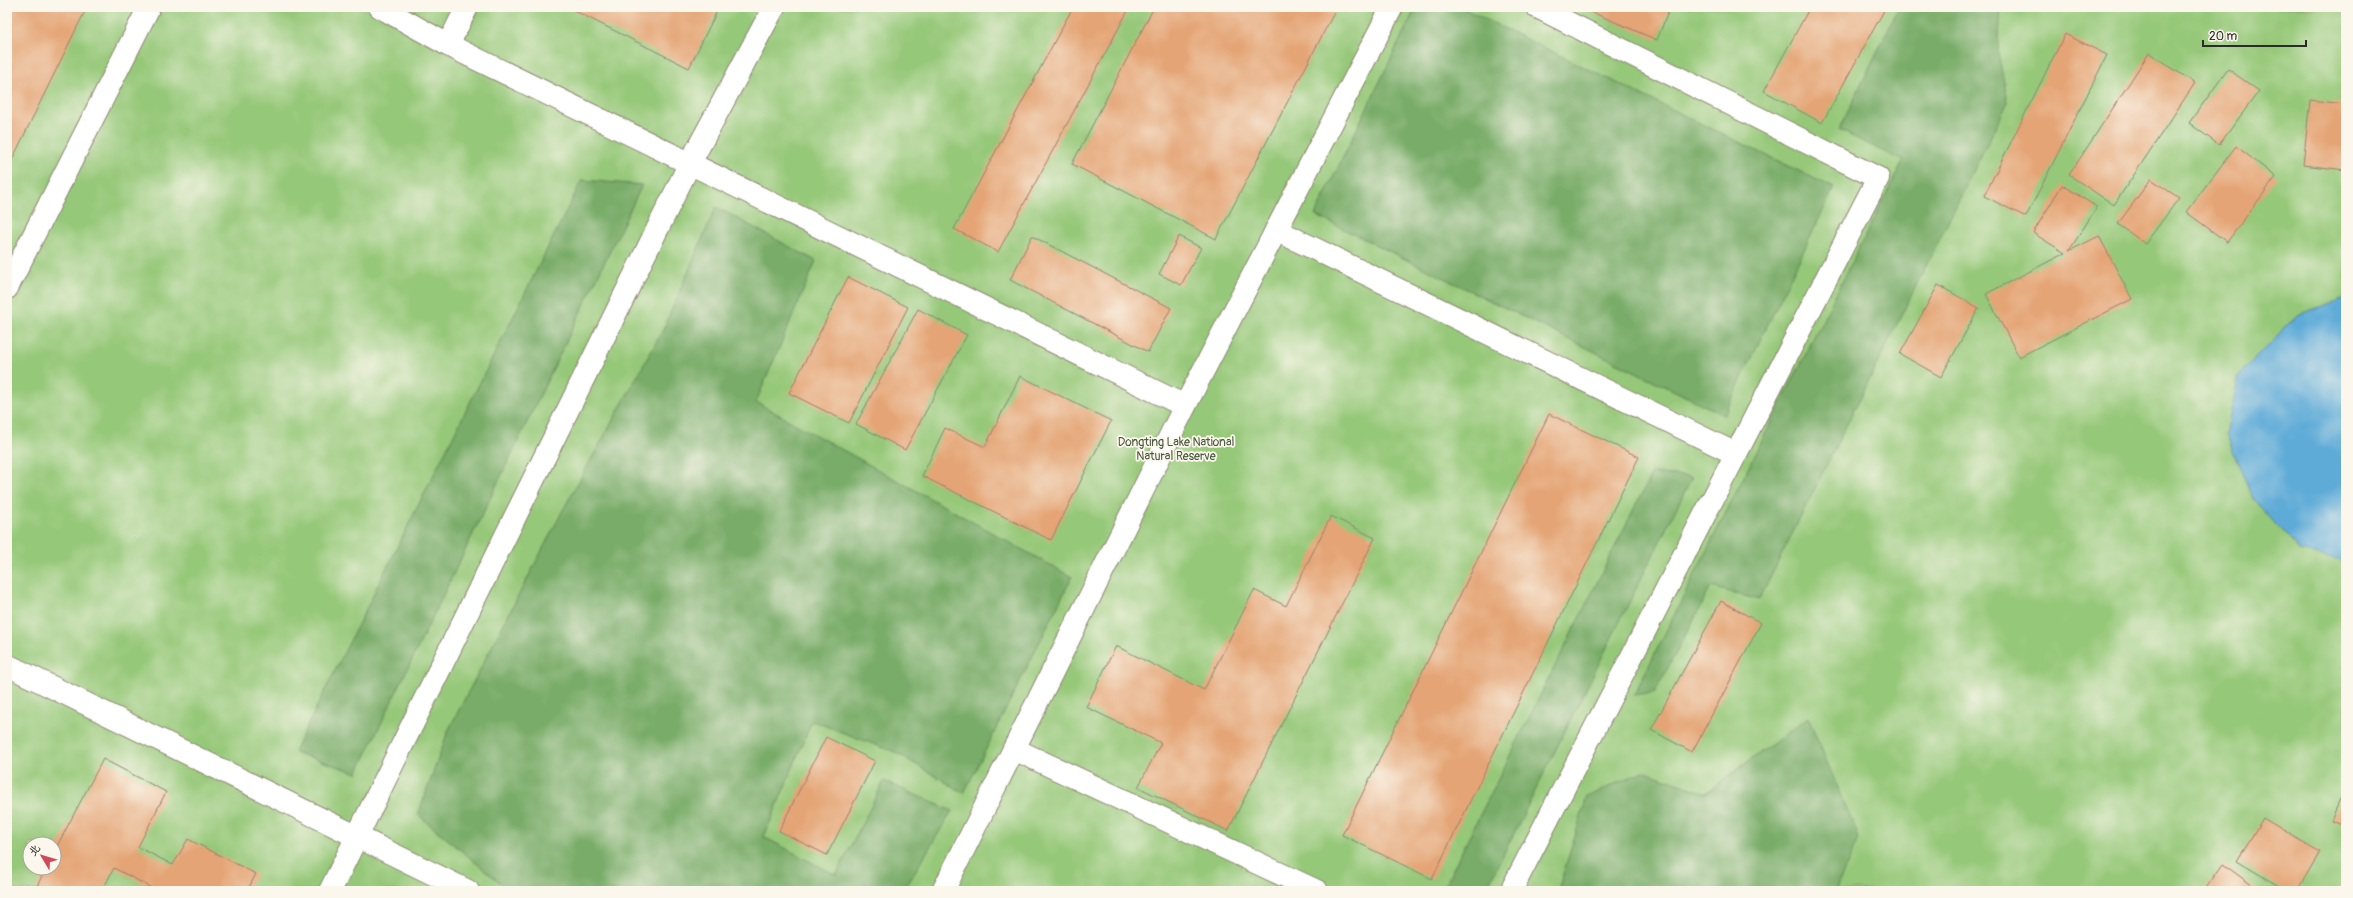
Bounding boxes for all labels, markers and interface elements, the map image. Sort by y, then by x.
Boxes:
scale bar [2203,22,2306,48]
text: 20 m [2209,29,2238,44]
park label: Dongting Lake National Natural Reserve [1118,435,1234,464]
north arrow [22,836,62,876]
text: 北 [26,842,43,858]

